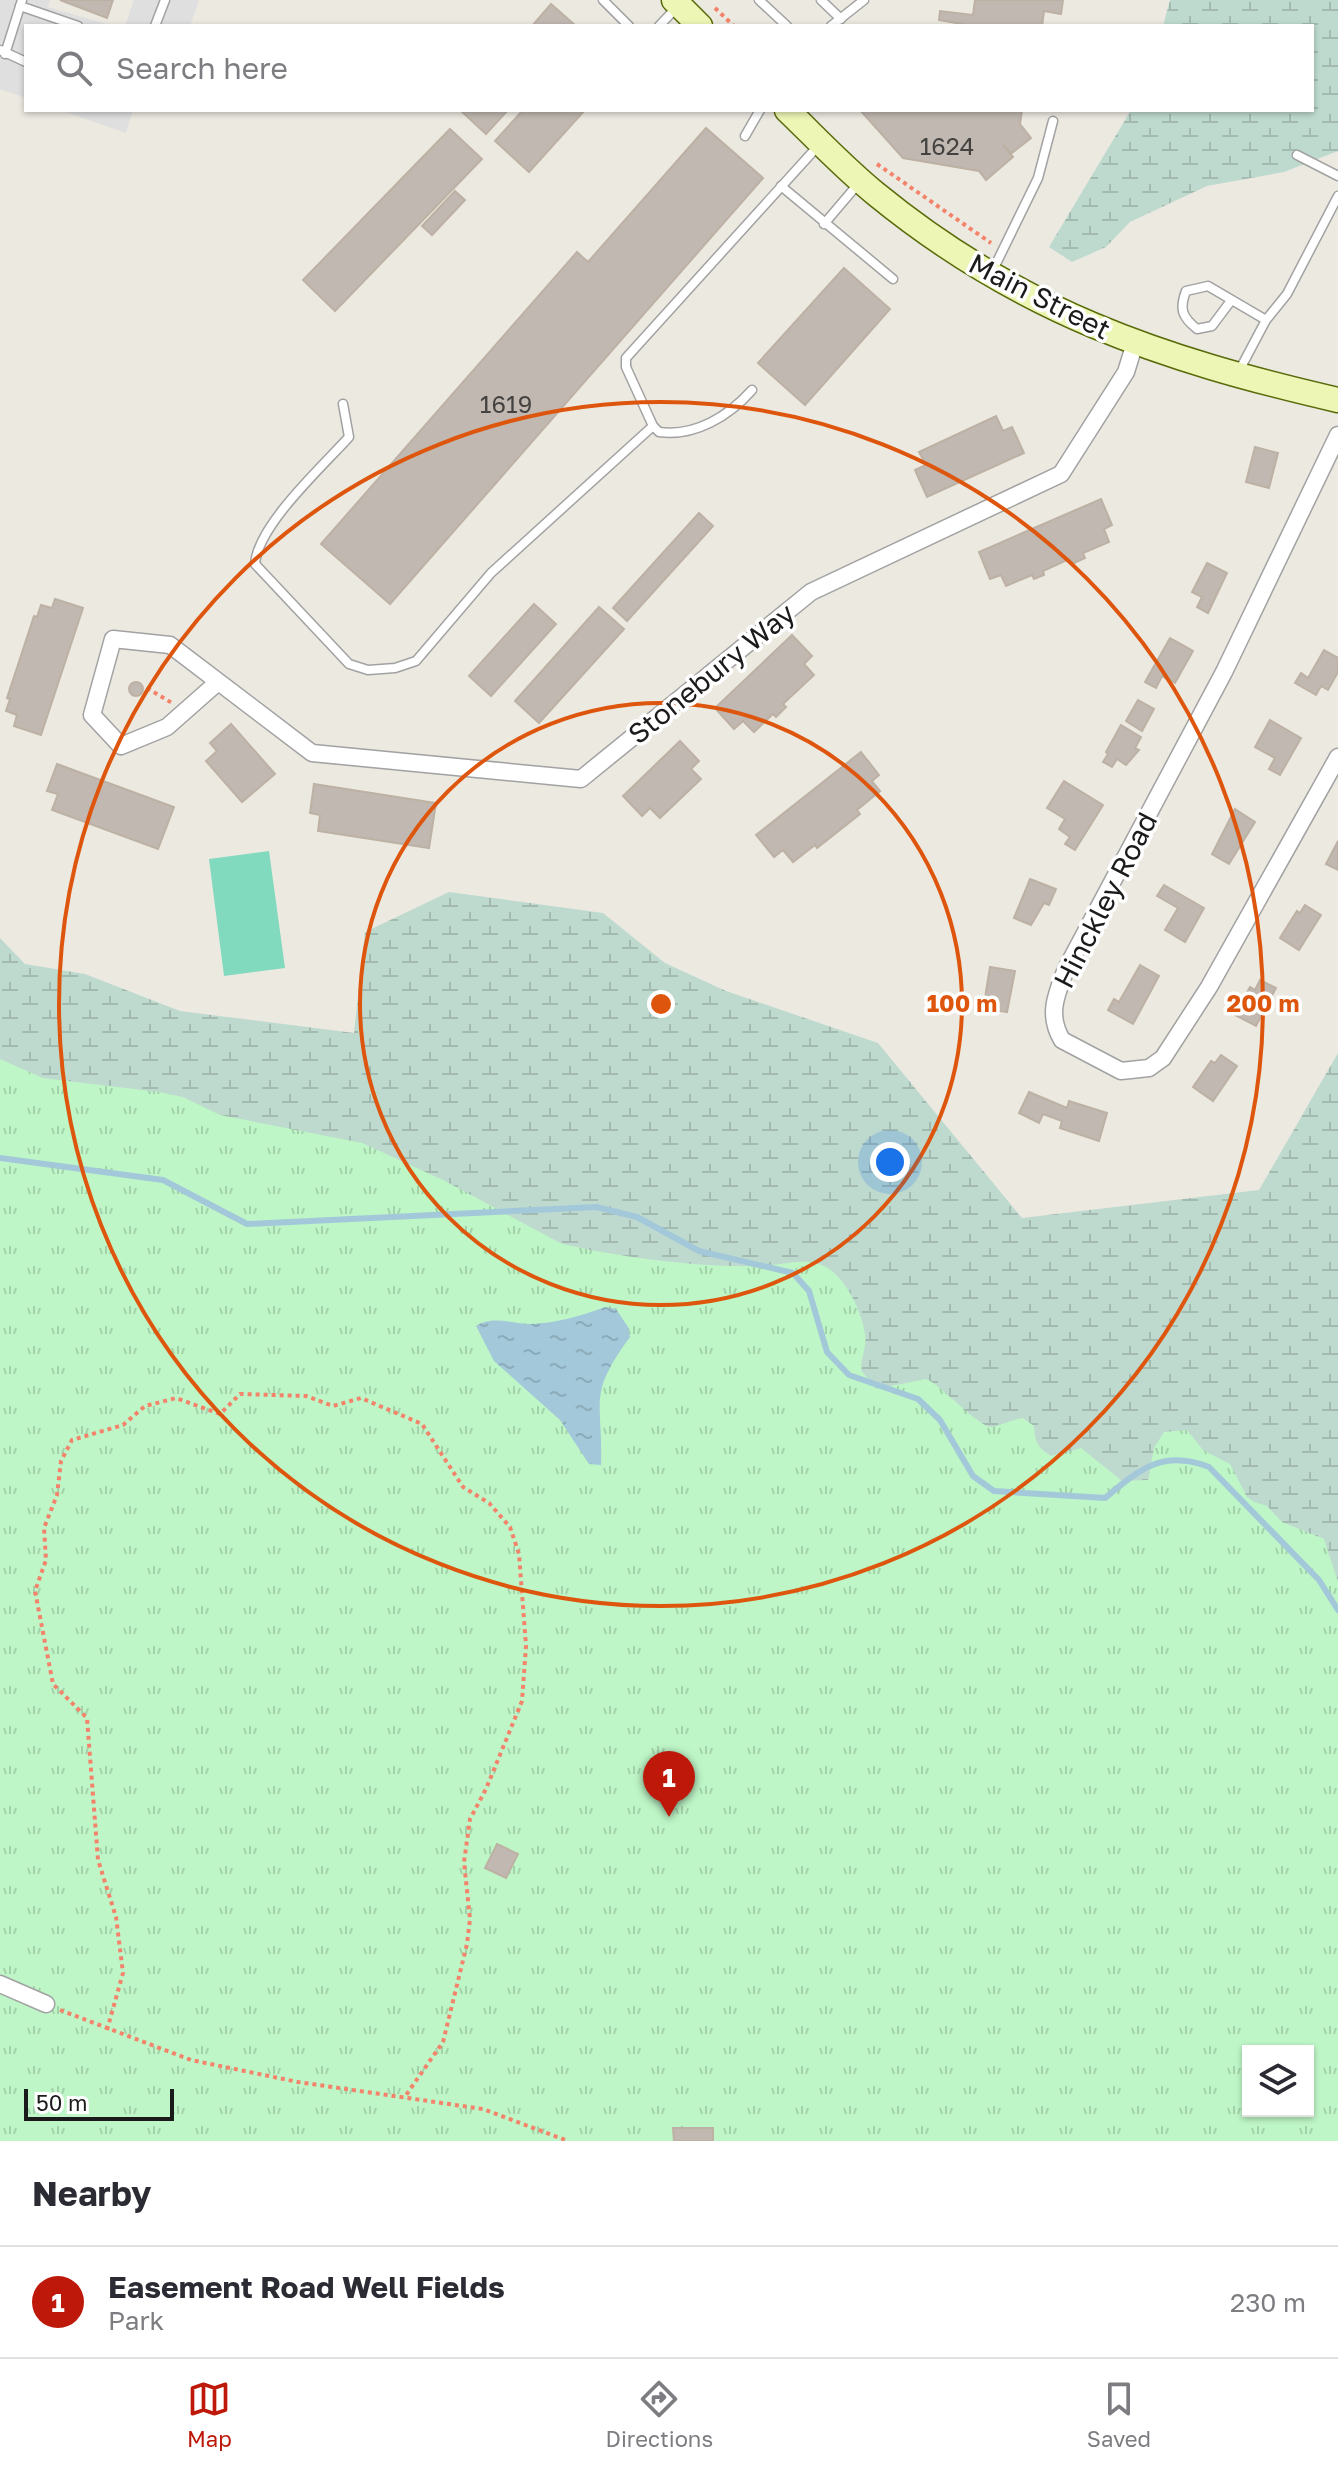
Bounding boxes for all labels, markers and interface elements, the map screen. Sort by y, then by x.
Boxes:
search box [24,24,1314,112]
icon: search [52,46,96,90]
text: Search here [116,50,288,86]
house number: 1624 [920,131,974,160]
street label: Main Street [964,246,1116,346]
house number: 1619 [480,389,532,418]
street label: Stonebury Way [621,596,801,750]
street label: Hinckley Road [1047,807,1163,993]
text: 100 m [927,988,997,1017]
text: 200 m [1227,988,1299,1017]
centre of rings [647,990,675,1018]
your location [870,1142,910,1182]
pin: 1 [643,1751,695,1817]
map controls [1242,2045,1314,2117]
button: layers [1242,2045,1314,2117]
scale bar [24,2085,174,2121]
text: 50 m [36,2089,87,2116]
text: Nearby [32,2173,152,2213]
text: Easement Road Well Fields [108,2269,505,2305]
text: 1 [51,2287,65,2318]
text: 230 m [1230,2287,1306,2318]
text: Park [108,2305,164,2336]
tab: Map [187,2377,232,2452]
tab: Directions [606,2377,713,2452]
tab: Saved [1087,2377,1151,2452]

